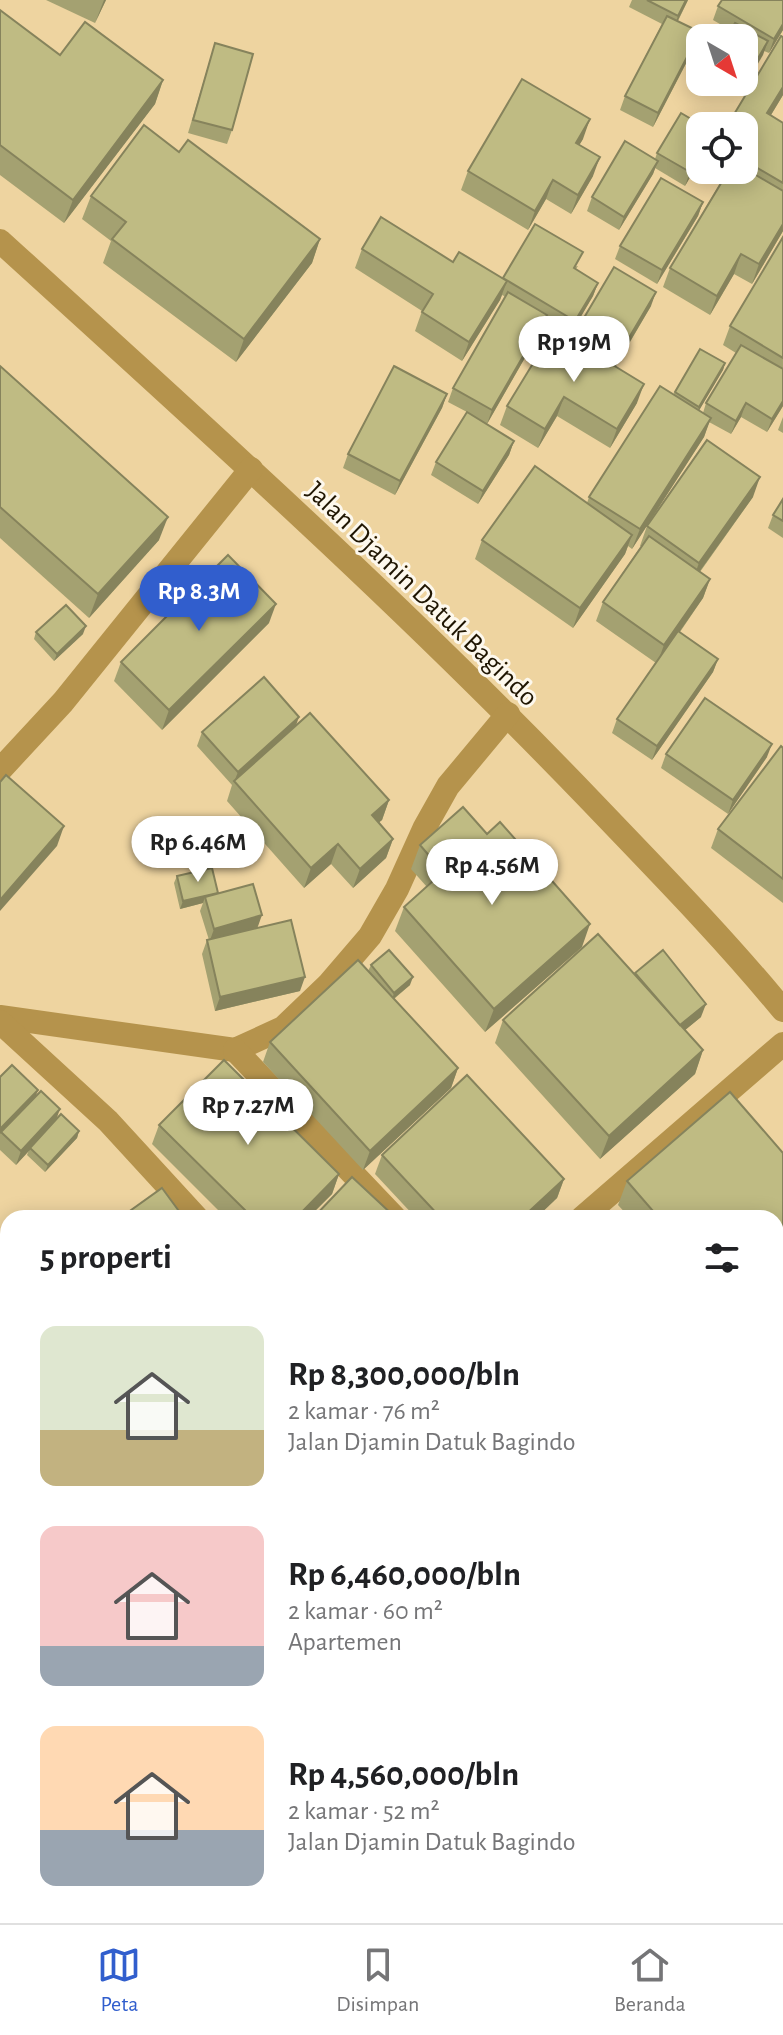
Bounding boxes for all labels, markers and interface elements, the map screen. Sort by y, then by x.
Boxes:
north arrow [686,24,758,96]
map controls [686,24,758,184]
button: locate [686,112,758,184]
pin: Rp 19M [509,316,639,384]
text: Rp 19M [537,329,611,355]
street label: Jalan Djamin Datuk Bagindo [301,477,543,712]
pin: Rp 8.3M [125,565,273,633]
text: Rp 8.3M [158,578,240,604]
pin: Rp 6.46M [115,816,281,884]
text: Rp 6.46M [149,829,247,855]
pin: Rp 4.56M [409,839,575,907]
text: Rp 4.56M [444,852,540,878]
pin: Rp 7.27M [165,1079,331,1147]
text: Rp 7.27M [201,1092,295,1118]
icon: filters [700,1236,744,1280]
text: 5 properti [40,1241,172,1275]
icon: home [104,1358,200,1454]
text: Rp 8,300,000/bln [288,1358,520,1392]
text: 2 kamar · 76 m² [288,1398,440,1424]
text: Jalan Djamin Datuk Bagindo [288,1429,576,1455]
icon: home [104,1558,200,1654]
text: Rp 6,460,000/bln [288,1558,521,1592]
text: 2 kamar · 60 m² [288,1598,443,1624]
text: Apartemen [288,1629,402,1655]
icon: home [104,1758,200,1854]
text: Rp 4,560,000/bln [288,1758,519,1792]
text: 2 kamar · 52 m² [288,1798,440,1824]
text: Jalan Djamin Datuk Bagindo [288,1829,576,1855]
tab: Peta [97,1943,141,2017]
tab: Disimpan [336,1943,419,2017]
tab: Beranda [614,1943,686,2017]

